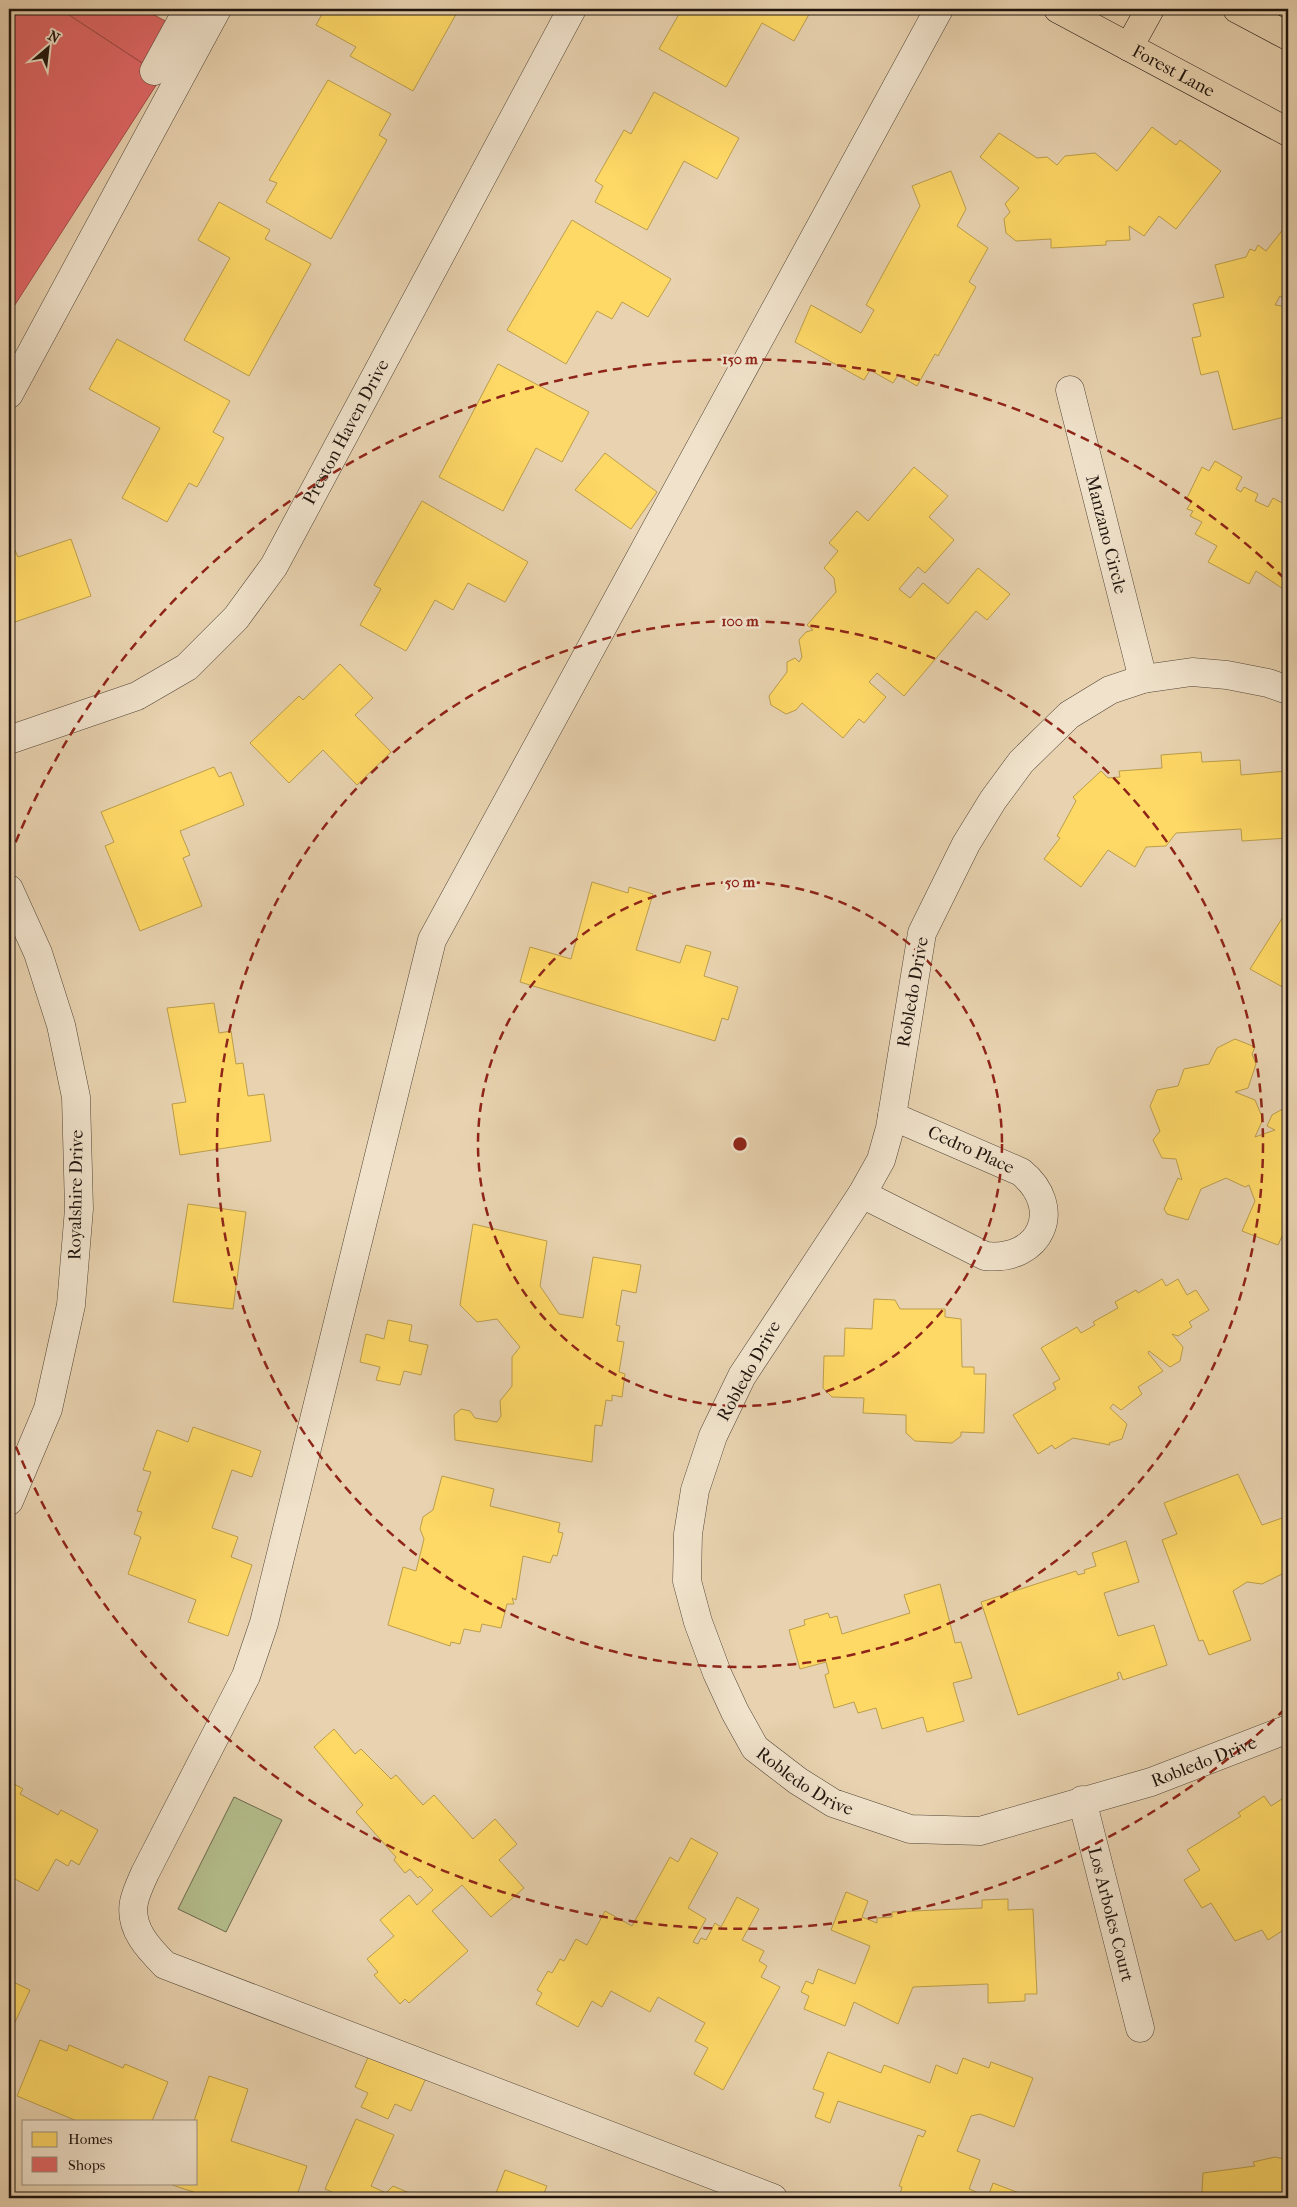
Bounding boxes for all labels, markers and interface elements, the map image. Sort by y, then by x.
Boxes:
north arrow [22,22,72,72]
text: N [45,27,63,47]
street label: Forest Lane [1129,40,1218,101]
text: 150 m [722,350,758,368]
street label: Preston Haven Drive [298,355,393,508]
street label: Manzano Circle [1081,473,1132,596]
text: 100 m [721,612,759,630]
text: 50 m [725,873,756,891]
street label: Robledo Drive [893,935,933,1049]
street label: Cedro Place [925,1122,1018,1178]
street label: Royalshire Drive [64,1130,88,1260]
centre of rings [731,1135,749,1153]
street label: Robledo Drive [713,1317,785,1425]
street label: Robledo Drive [1148,1732,1260,1792]
street label: Robledo Drive [752,1742,856,1820]
street label: Los Arboles Court [1084,1845,1138,1984]
legend [22,2120,198,2184]
text: Homes [68,2130,113,2148]
text: Shops [68,2156,106,2174]

